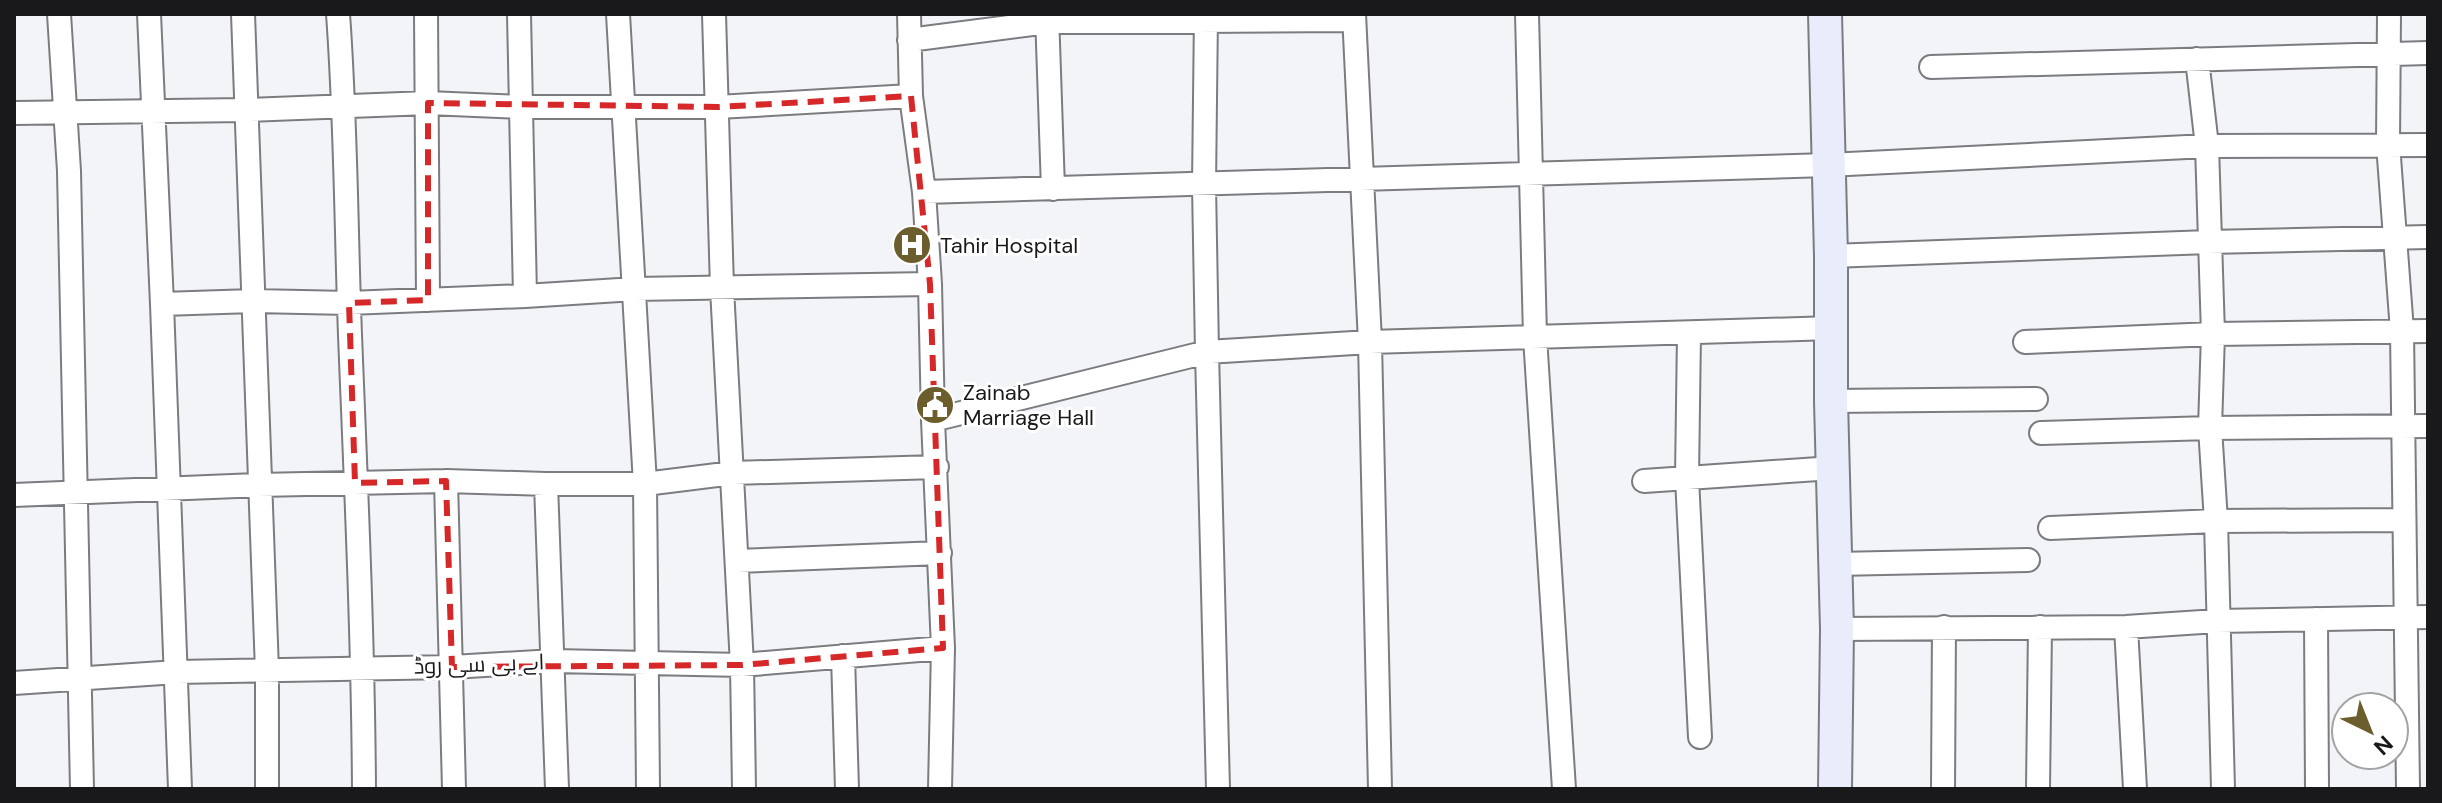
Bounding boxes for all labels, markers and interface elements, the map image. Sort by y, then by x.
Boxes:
hospital icon: Tahir Hospital [891,224,933,266]
place label: Tahir Hospital [940,231,1078,260]
place label: Zainab Marriage Hall [963,378,1094,432]
public building icon: Zainab Marriage Hall [914,384,956,426]
street label: اے بی سی روڈ [413,647,545,681]
north arrow [2330,691,2410,771]
text: N [2368,729,2399,761]

